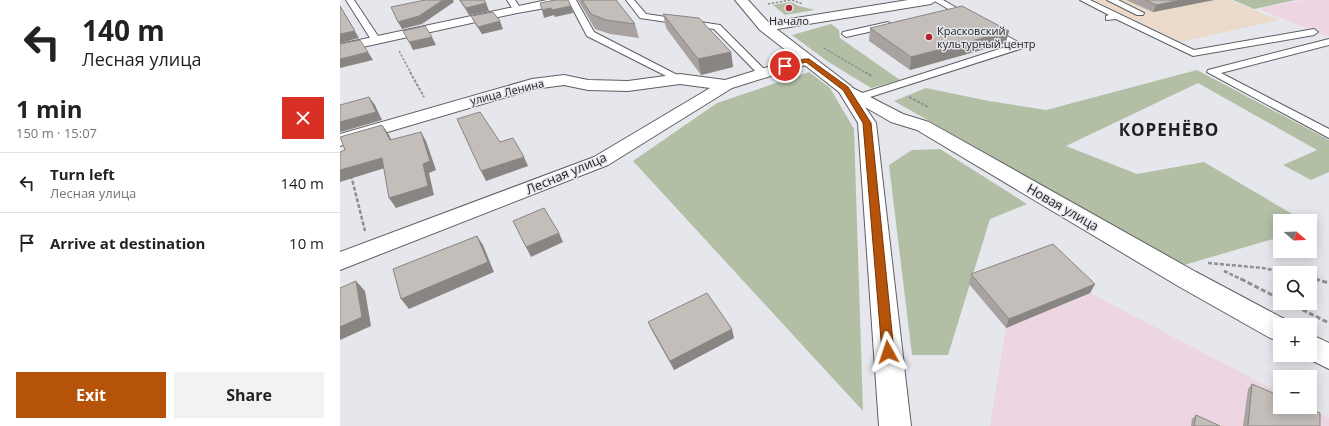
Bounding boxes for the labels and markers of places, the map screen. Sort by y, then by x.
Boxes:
marker: Начало [784,3,794,13]
place label: Начало [769,13,809,28]
place label: Красковский культурный центр [937,23,1036,51]
marker: Красковский культурный центр [924,32,934,42]
pin [768,49,802,83]

